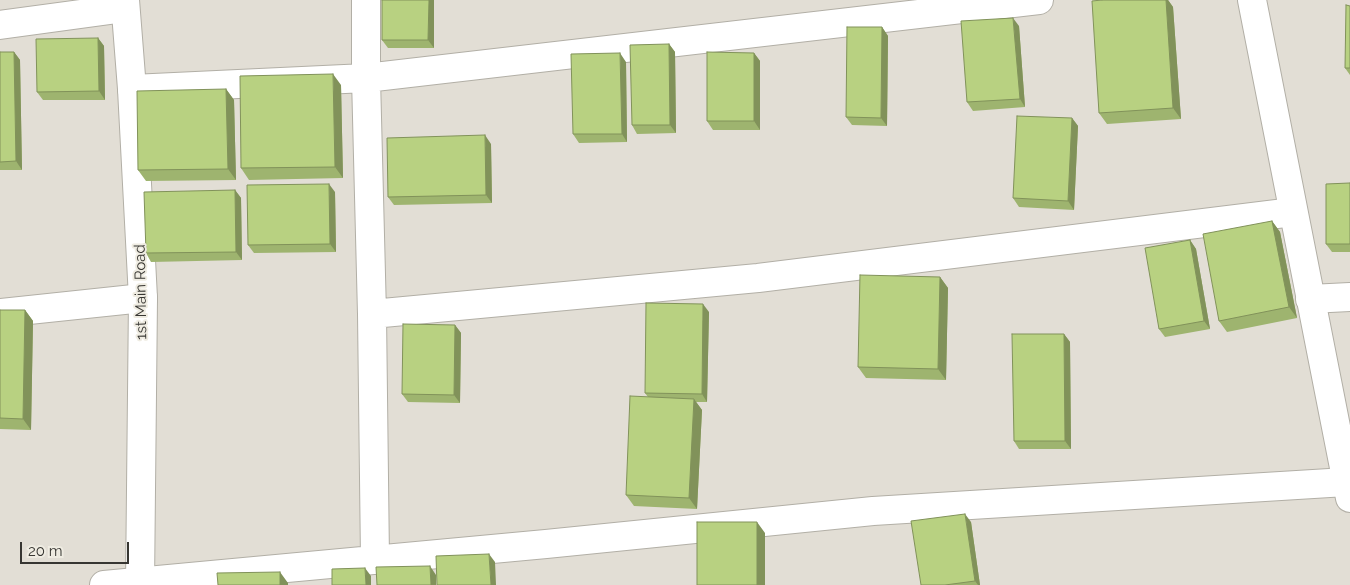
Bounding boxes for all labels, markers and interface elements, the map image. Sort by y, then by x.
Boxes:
street label: 1st Main Road [131,244,151,340]
scale bar [22,532,131,564]
text: 20 m [28,542,63,560]

